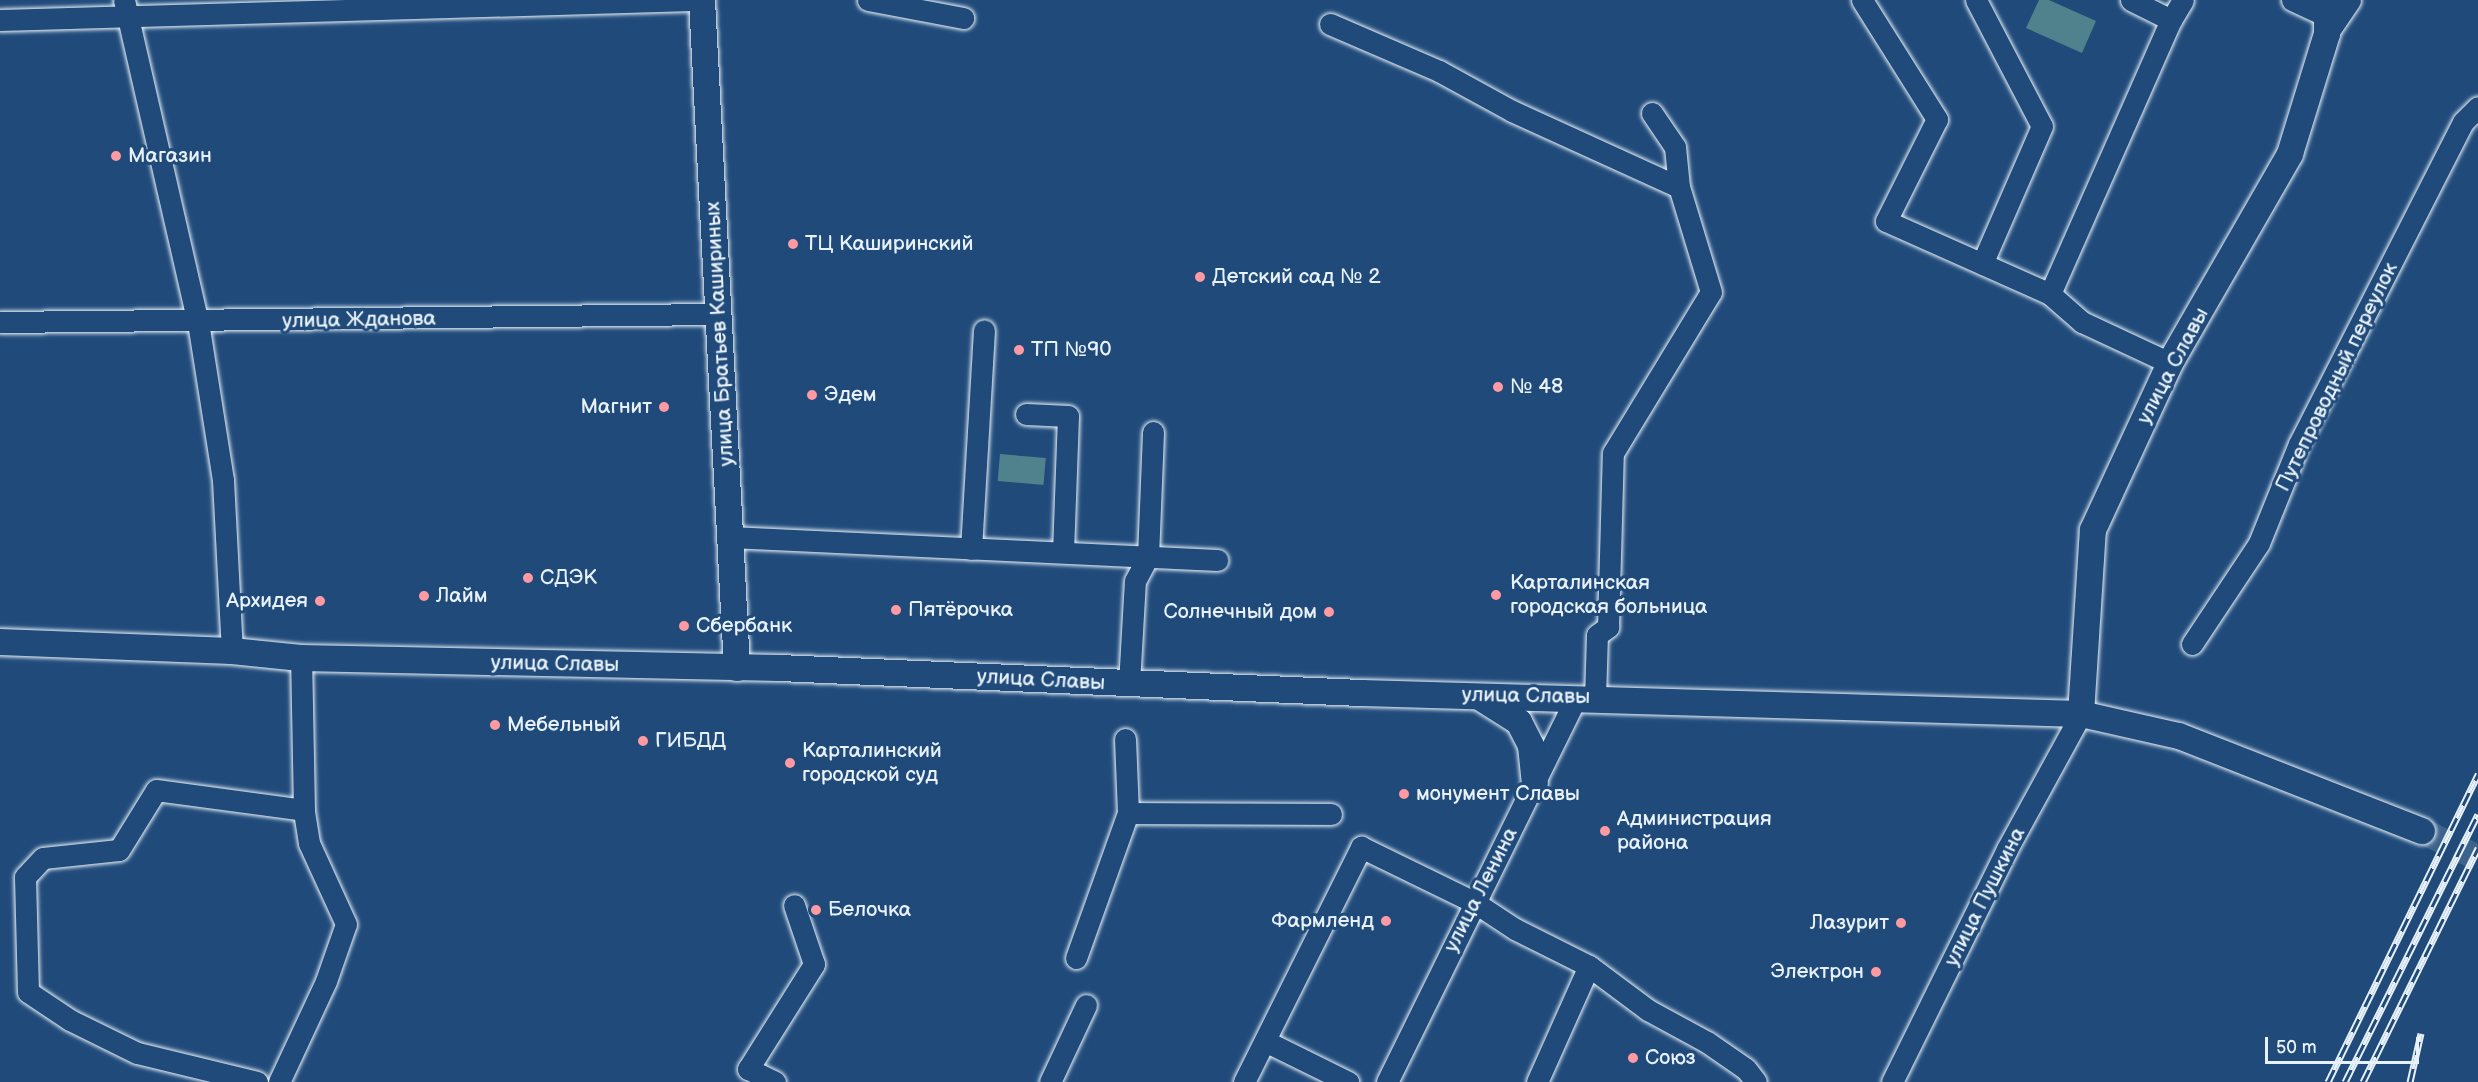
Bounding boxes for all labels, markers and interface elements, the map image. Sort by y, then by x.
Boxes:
place label: Магазин [128,143,212,169]
marker: Магазин [109,149,123,163]
street label: улица Братьев Кашириных [700,201,740,467]
place label: ТЦ Каширинский [805,231,973,257]
marker: ТЦ Каширинский [786,237,800,251]
street label: Путепроводный переулок [2270,258,2404,496]
place label: Детский сад № 2 [1212,264,1381,290]
marker: Детский сад № 2 [1193,270,1207,284]
street label: улица Славы [2132,303,2214,429]
street label: улица Жданова [282,306,436,334]
place label: ТП №90 [1031,337,1112,363]
marker: ТП №90 [1012,343,1026,357]
place label: № 48 [1510,374,1563,400]
marker: № 48 [1491,380,1505,394]
place label: Эдем [824,382,877,408]
marker: Эдем [805,388,819,402]
place label: Магнит [580,394,652,420]
marker: Магнит [657,400,671,414]
place label: СДЭК [540,565,597,591]
place label: Карталинская городская больница [1510,570,1707,620]
marker: СДЭК [521,571,535,585]
place label: Лайм [436,583,488,609]
marker: Карталинская городская больница [1487,586,1505,604]
place label: Архидея [226,588,308,614]
marker: Лайм [417,589,431,603]
marker: Архидея [313,594,327,608]
place label: Пятёрочка [908,597,1013,623]
place label: Солнечный дом [1163,599,1317,625]
marker: Пятёрочка [889,603,903,617]
marker: Солнечный дом [1322,605,1336,619]
place label: Сбербанк [696,613,792,639]
marker: Сбербанк [677,619,691,633]
street label: улица Славы [491,650,619,678]
street label: улица Славы [976,664,1106,696]
street label: улица Славы [1462,682,1590,710]
place label: Мебельный [507,712,621,738]
marker: Мебельный [488,718,502,732]
place label: ГИБДД [655,728,726,754]
marker: ГИБДД [636,734,650,748]
place label: Карталинский городской суд [802,738,942,788]
marker: Карталинский городской суд [783,756,797,770]
place label: монумент Славы [1416,781,1580,807]
marker: монумент Славы [1397,787,1411,801]
place label: Администрация района [1617,806,1772,856]
street label: улица Ленина [1439,823,1523,957]
street label: улица Пушкина [1939,823,2031,971]
marker: Администрация района [1598,824,1612,838]
place label: Белочка [828,897,911,923]
marker: Белочка [809,903,823,917]
place label: Фармленд [1271,908,1374,934]
place label: Лазурит [1810,910,1889,936]
marker: Фармленд [1379,914,1393,928]
marker: Лазурит [1894,916,1908,930]
place label: Электрон [1771,959,1864,985]
marker: Электрон [1869,965,1883,979]
scale bar [2268,1025,2422,1063]
text: 50 m [2276,1037,2317,1058]
place label: Союз [1645,1045,1696,1071]
marker: Союз [1626,1051,1640,1065]

